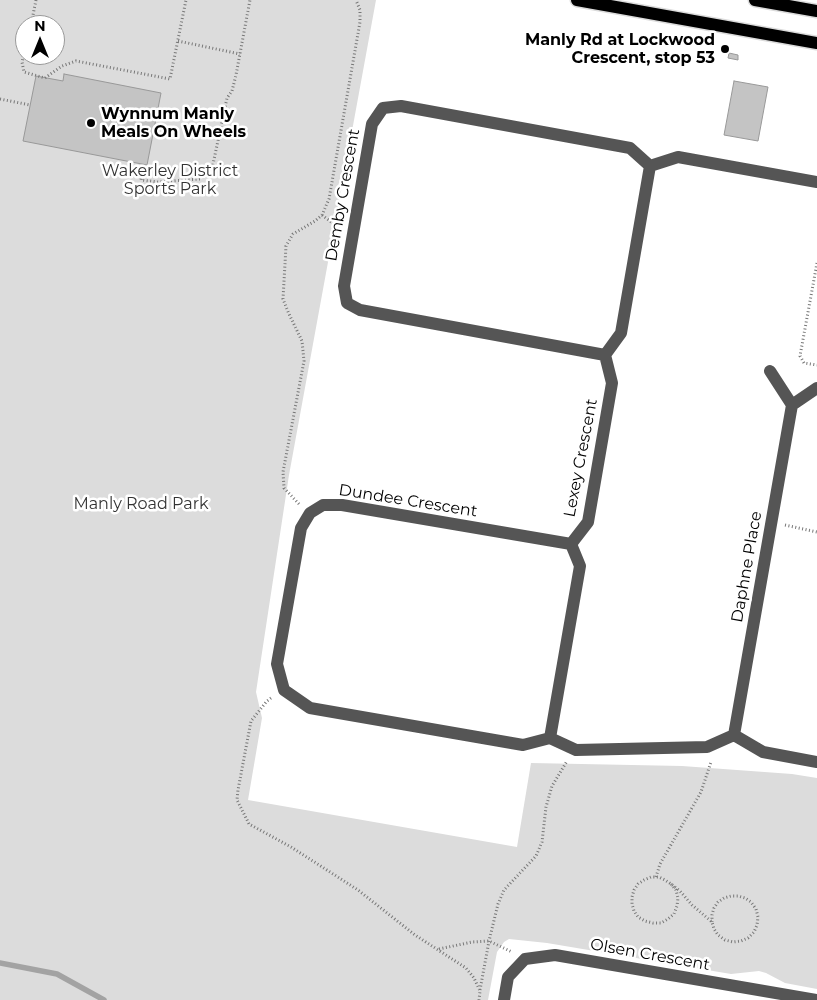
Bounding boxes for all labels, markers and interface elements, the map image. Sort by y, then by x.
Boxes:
north arrow [15,15,65,65]
text: N [34,17,46,35]
place label: Manly Rd at Lockwood Crescent, stop 53 [525,30,715,68]
marker: Manly Rd at Lockwood Crescent, stop 53 [719,43,731,55]
place label: Wynnum Manly Meals On Wheels [101,104,246,142]
marker: Wynnum Manly Meals On Wheels [85,117,97,129]
street label: Demby Crescent [322,127,364,263]
park label: Wakerley District Sports Park [102,161,238,199]
street label: Lexey Crescent [560,397,602,519]
street label: Dundee Crescent [337,481,479,521]
park label: Manly Road Park [73,494,209,514]
street label: Daphne Place [728,510,766,624]
street label: Olsen Crescent [589,935,711,975]

